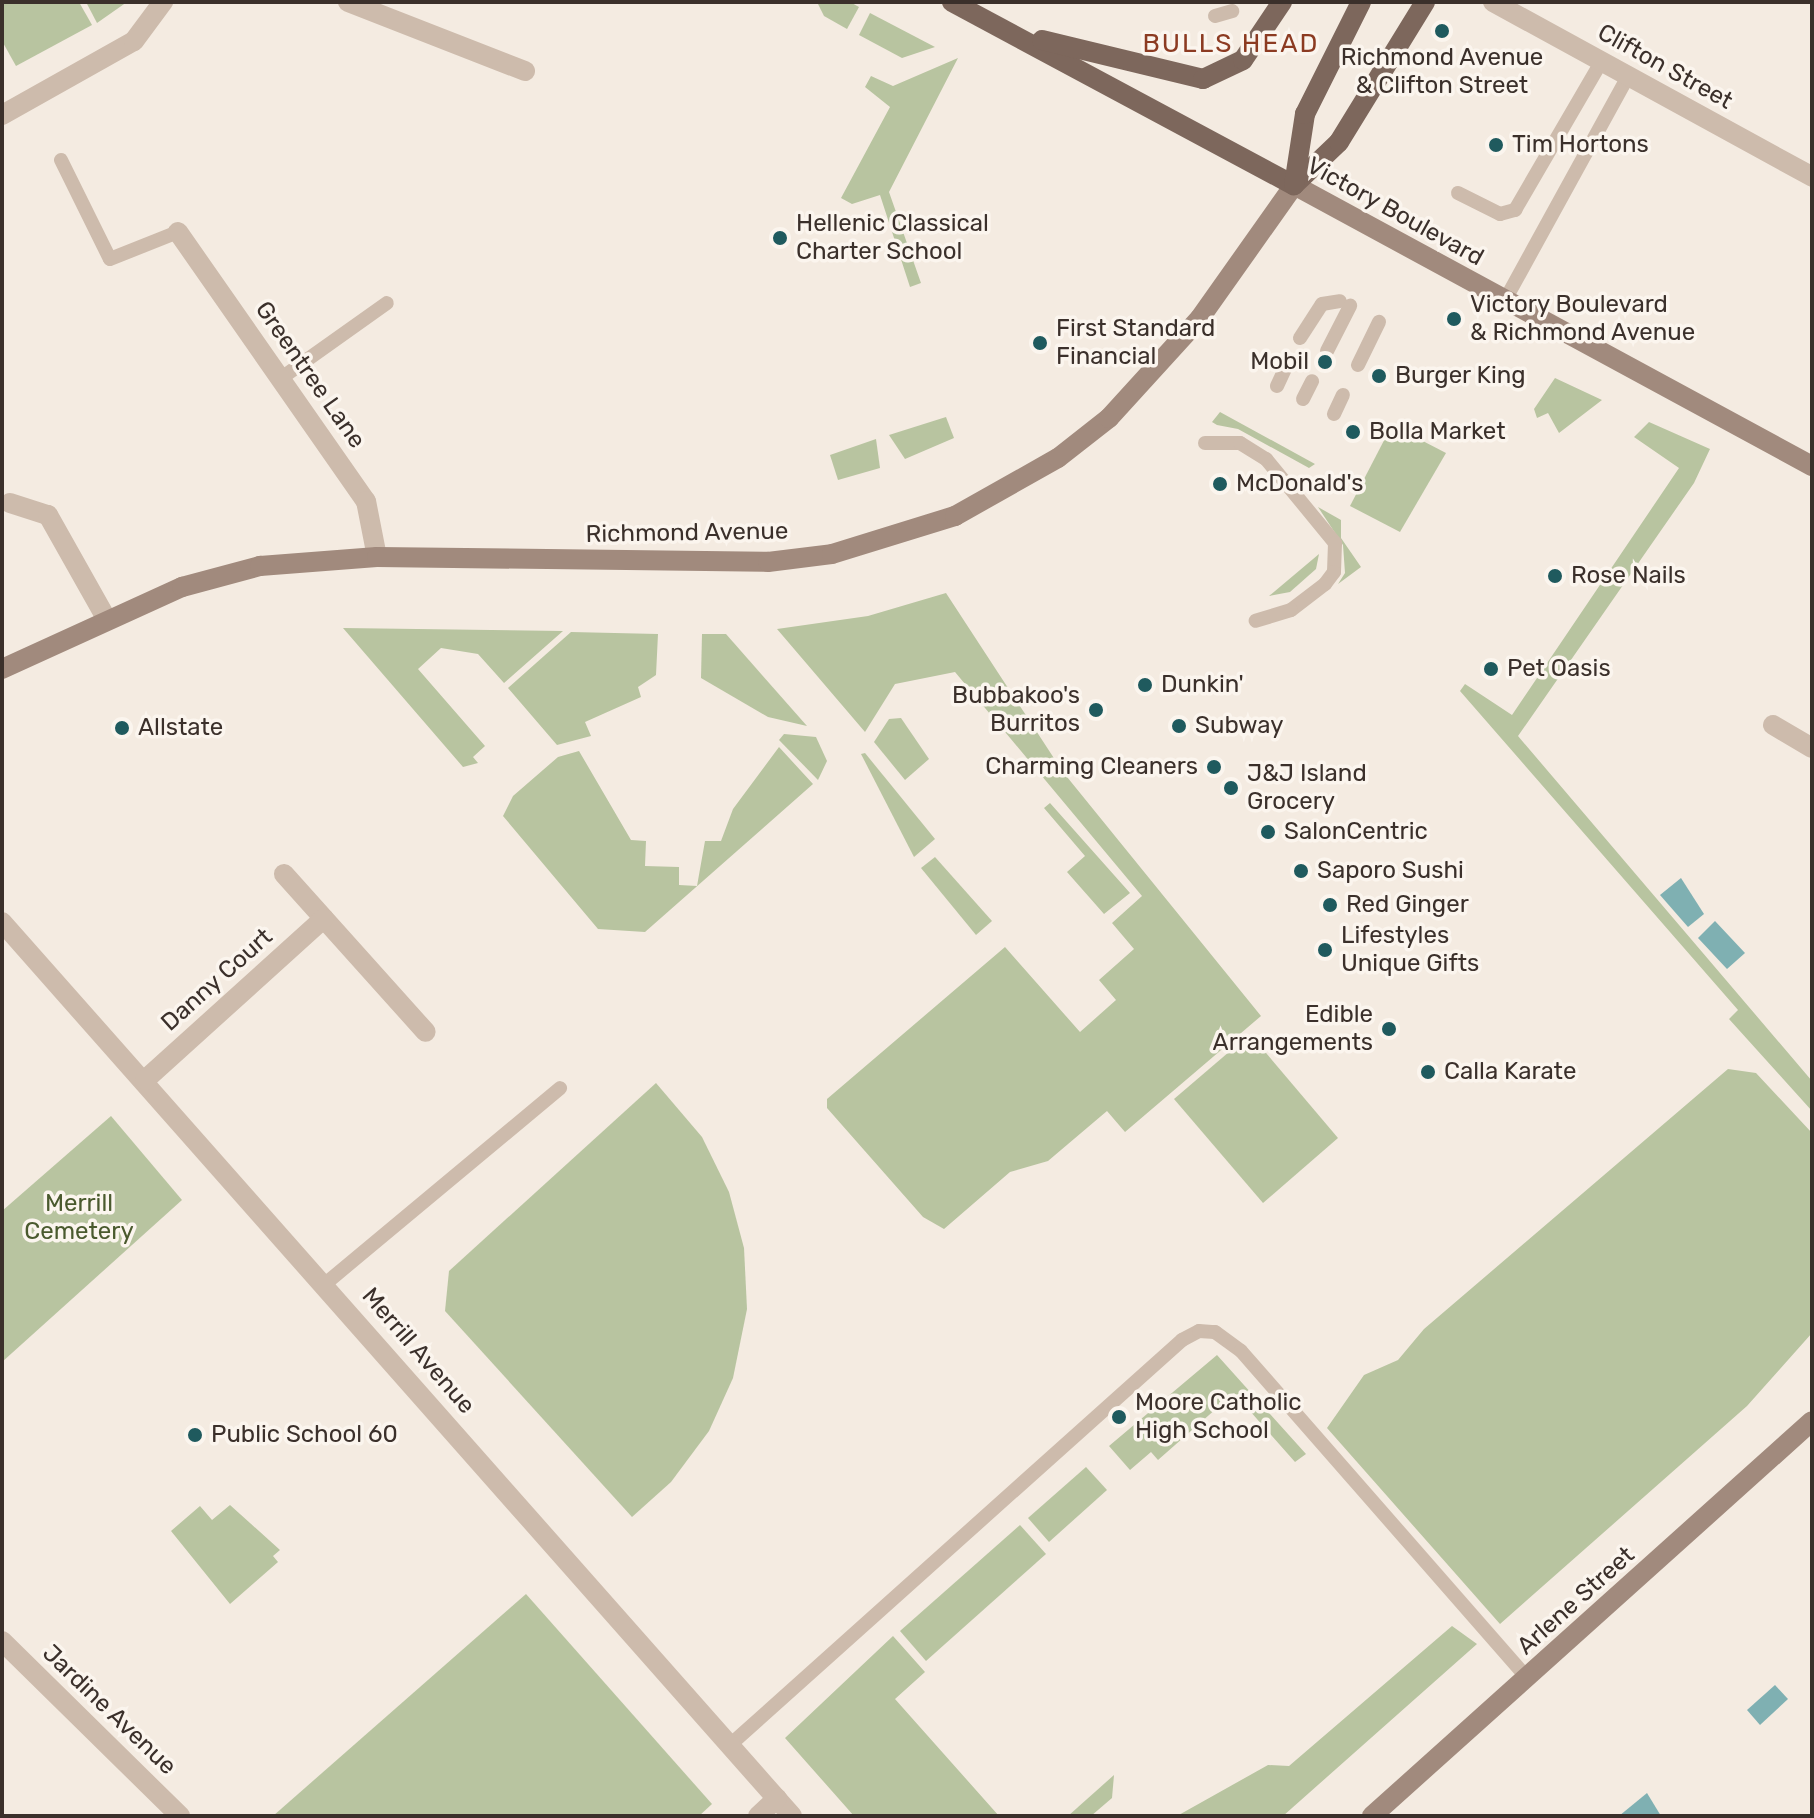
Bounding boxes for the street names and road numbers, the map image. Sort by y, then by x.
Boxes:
street label: Clifton Street [1592,18,1738,116]
street label: Victory Boulevard [1301,151,1489,273]
street label: Greentree Lane [249,296,371,454]
street label: Richmond Avenue [585,517,789,549]
street label: Danny Court [155,922,279,1038]
street label: Merrill Avenue [355,1282,481,1420]
street label: Arlene Street [1511,1541,1641,1661]
street label: Jardine Avenue [36,1639,182,1781]

